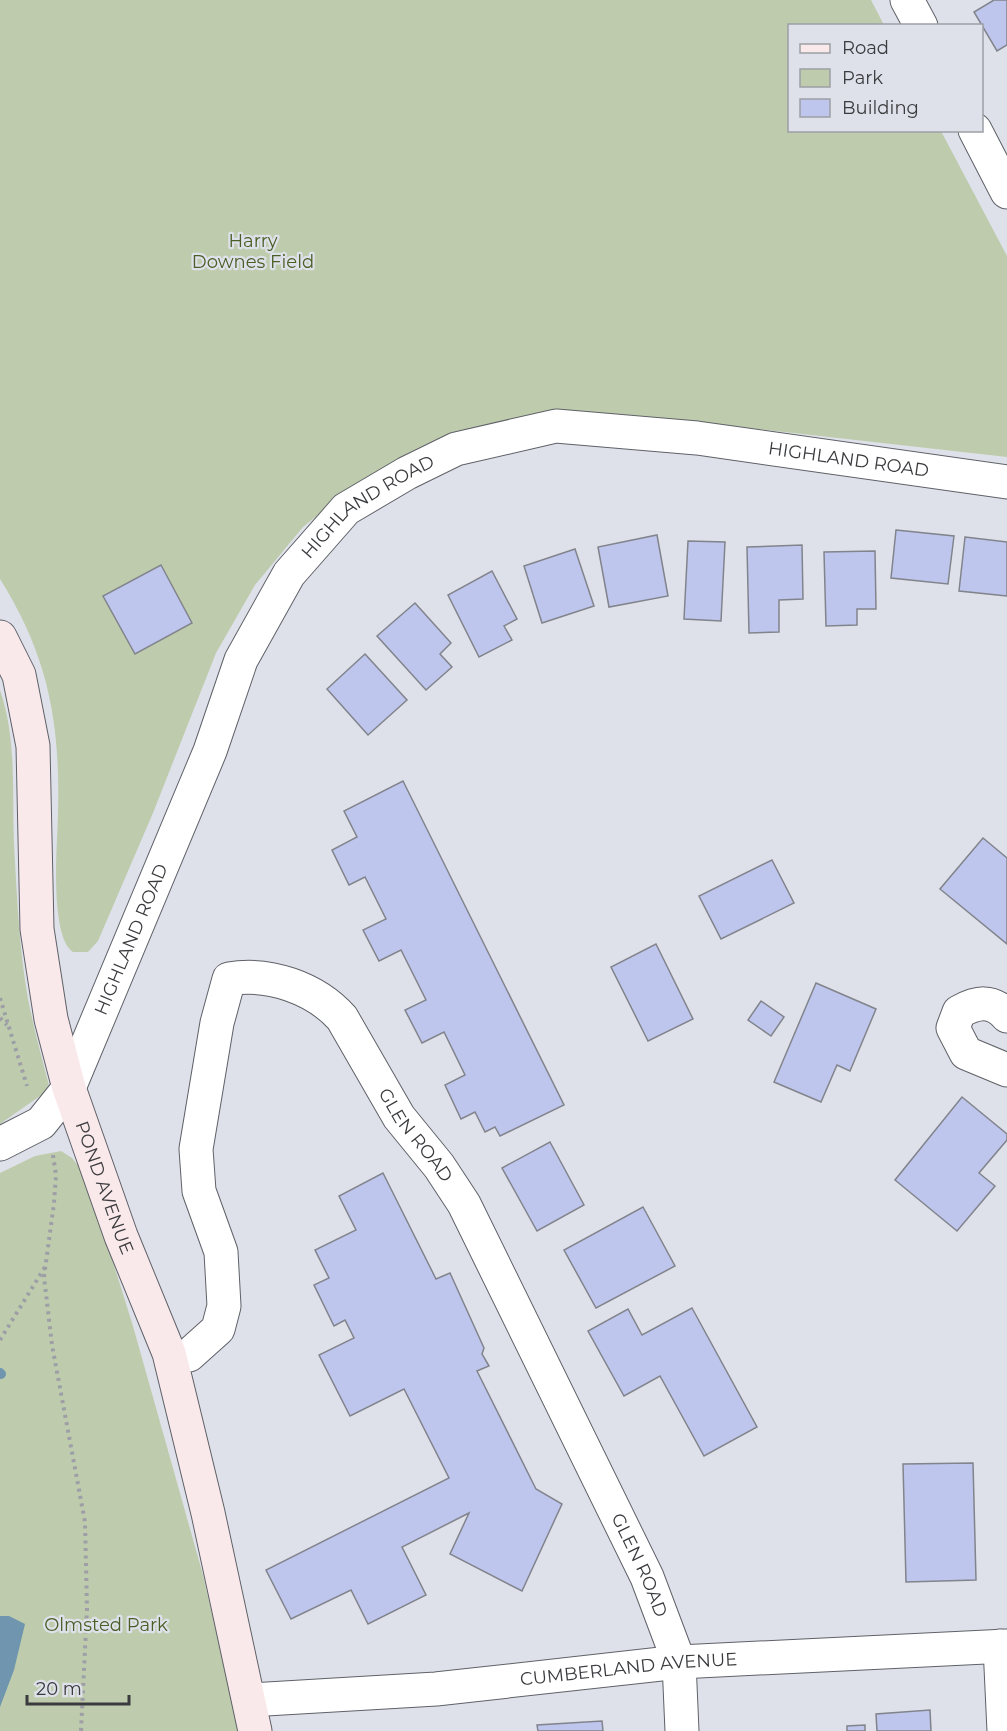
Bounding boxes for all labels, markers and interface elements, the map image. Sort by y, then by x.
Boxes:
legend [788,24,983,132]
text: Road [842,37,889,59]
text: Park [842,67,883,89]
text: Building [842,97,919,119]
park label: Harry Downes Field [192,230,314,273]
street label: HIGHLAND ROAD [767,437,930,482]
street label: HIGHLAND ROAD [297,450,438,563]
street label: HIGHLAND ROAD [90,860,173,1018]
street label: GLEN ROAD [374,1084,457,1186]
street label: POND AVENUE [70,1118,138,1258]
street label: GLEN ROAD [606,1510,672,1620]
park label: Olmsted Park [44,1614,168,1636]
street label: CUMBERLAND AVENUE [519,1648,738,1691]
scale bar [27,1668,129,1706]
text: 20 m [36,1678,82,1700]

